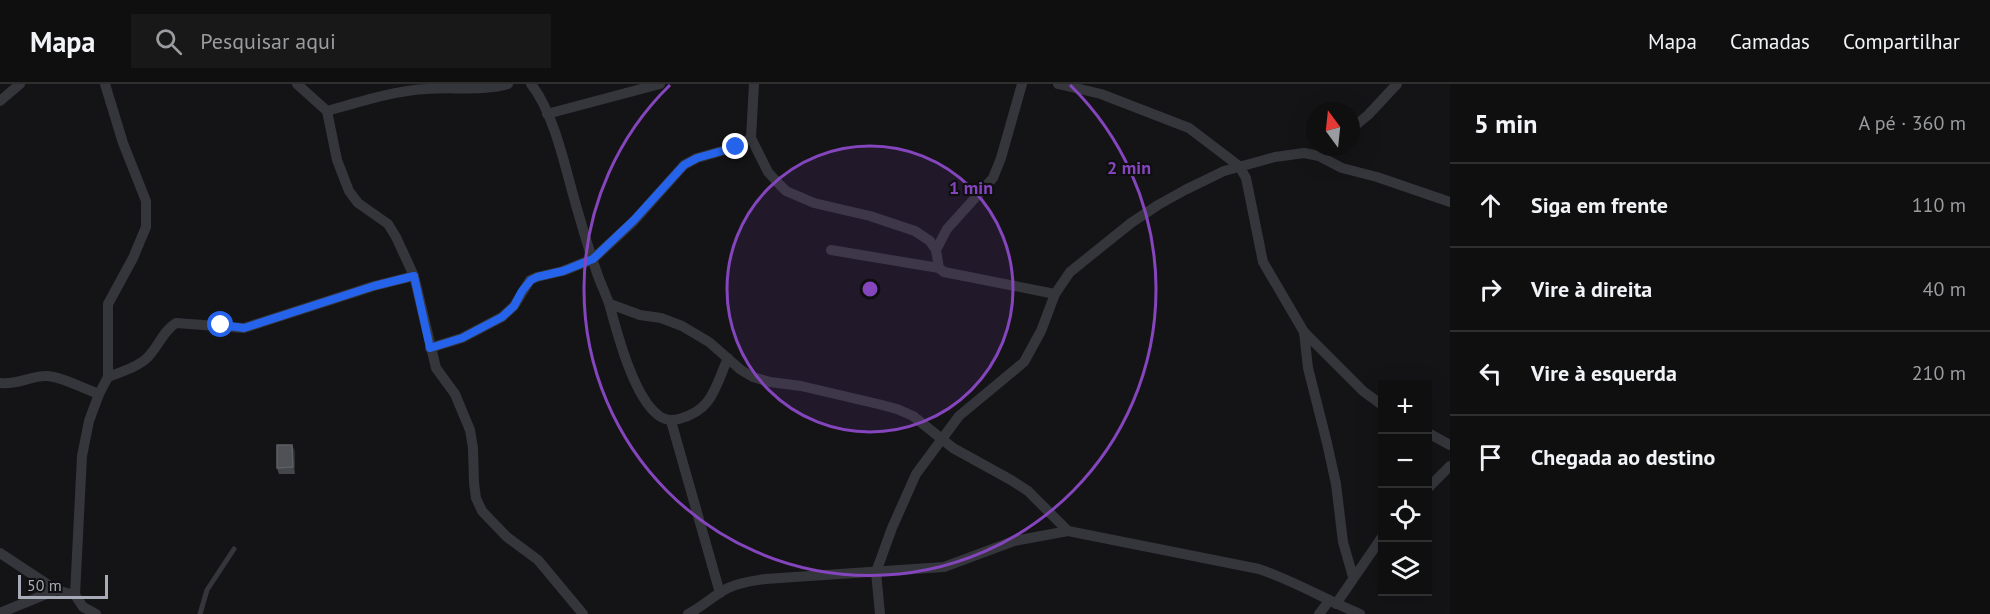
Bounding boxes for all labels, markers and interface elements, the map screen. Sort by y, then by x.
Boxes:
search box [131,14,551,68]
text: Mapa [30,23,95,60]
icon: search [152,25,185,58]
text: Pesquisar aqui [200,27,336,55]
text: Mapa [1648,28,1697,55]
text: Camadas [1730,28,1810,55]
text: Compartilhar [1843,28,1960,55]
north arrow [1306,102,1360,156]
text: 5 min [1474,107,1537,140]
text: A pé · 360 m [1859,110,1966,136]
route end [722,133,748,159]
text: 2 min [1107,156,1151,179]
text: 1 min [949,176,993,199]
icon: ahead [1474,189,1507,222]
text: Siga em frente [1531,191,1668,219]
text: 110 m [1912,192,1966,218]
icon: right [1474,273,1507,306]
text: Vire à direita [1531,275,1652,303]
text: 40 m [1923,276,1966,302]
centre of rings [860,279,880,299]
route start [207,311,233,337]
icon: left [1474,357,1507,390]
text: Vire à esquerda [1531,359,1677,387]
text: 210 m [1912,360,1966,386]
map controls [1378,380,1432,596]
button: + [1378,380,1432,434]
button: − [1378,434,1432,488]
icon: arrive [1474,441,1507,474]
text: Chegada ao destino [1531,443,1715,471]
button: locate [1378,488,1432,542]
button: layers [1378,542,1432,596]
scale bar [18,572,108,600]
text: 50 m [27,575,62,595]

